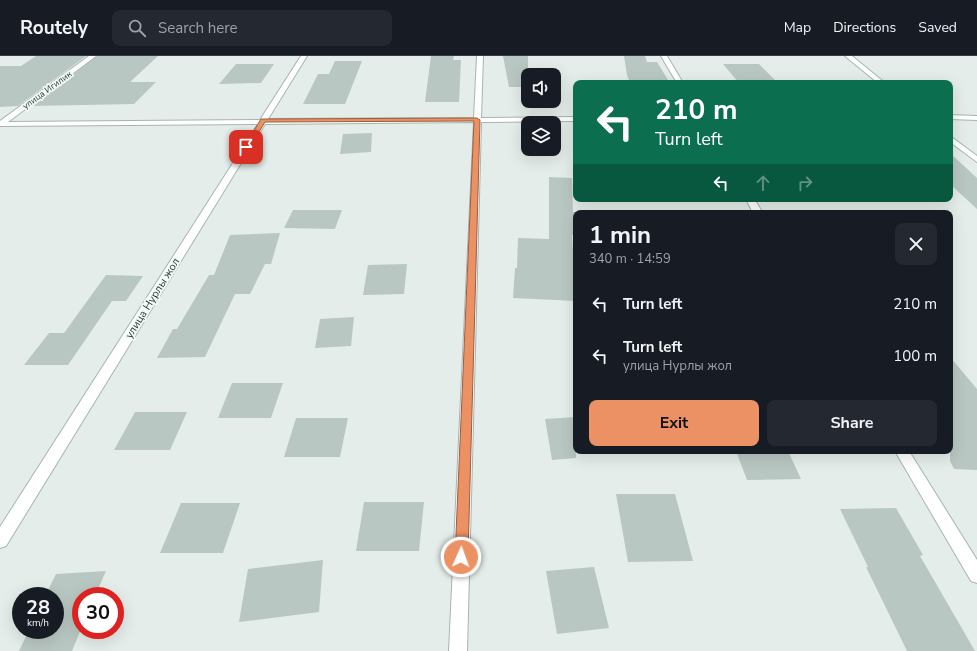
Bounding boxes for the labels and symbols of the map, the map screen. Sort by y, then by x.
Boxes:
street label: улица Игилик [20,68,74,112]
pin [229,130,263,164]
street label: улица Нурлы жол [122,255,183,341]
position arrow [440,536,482,578]
speed limit sign: 30 [72,587,124,639]

